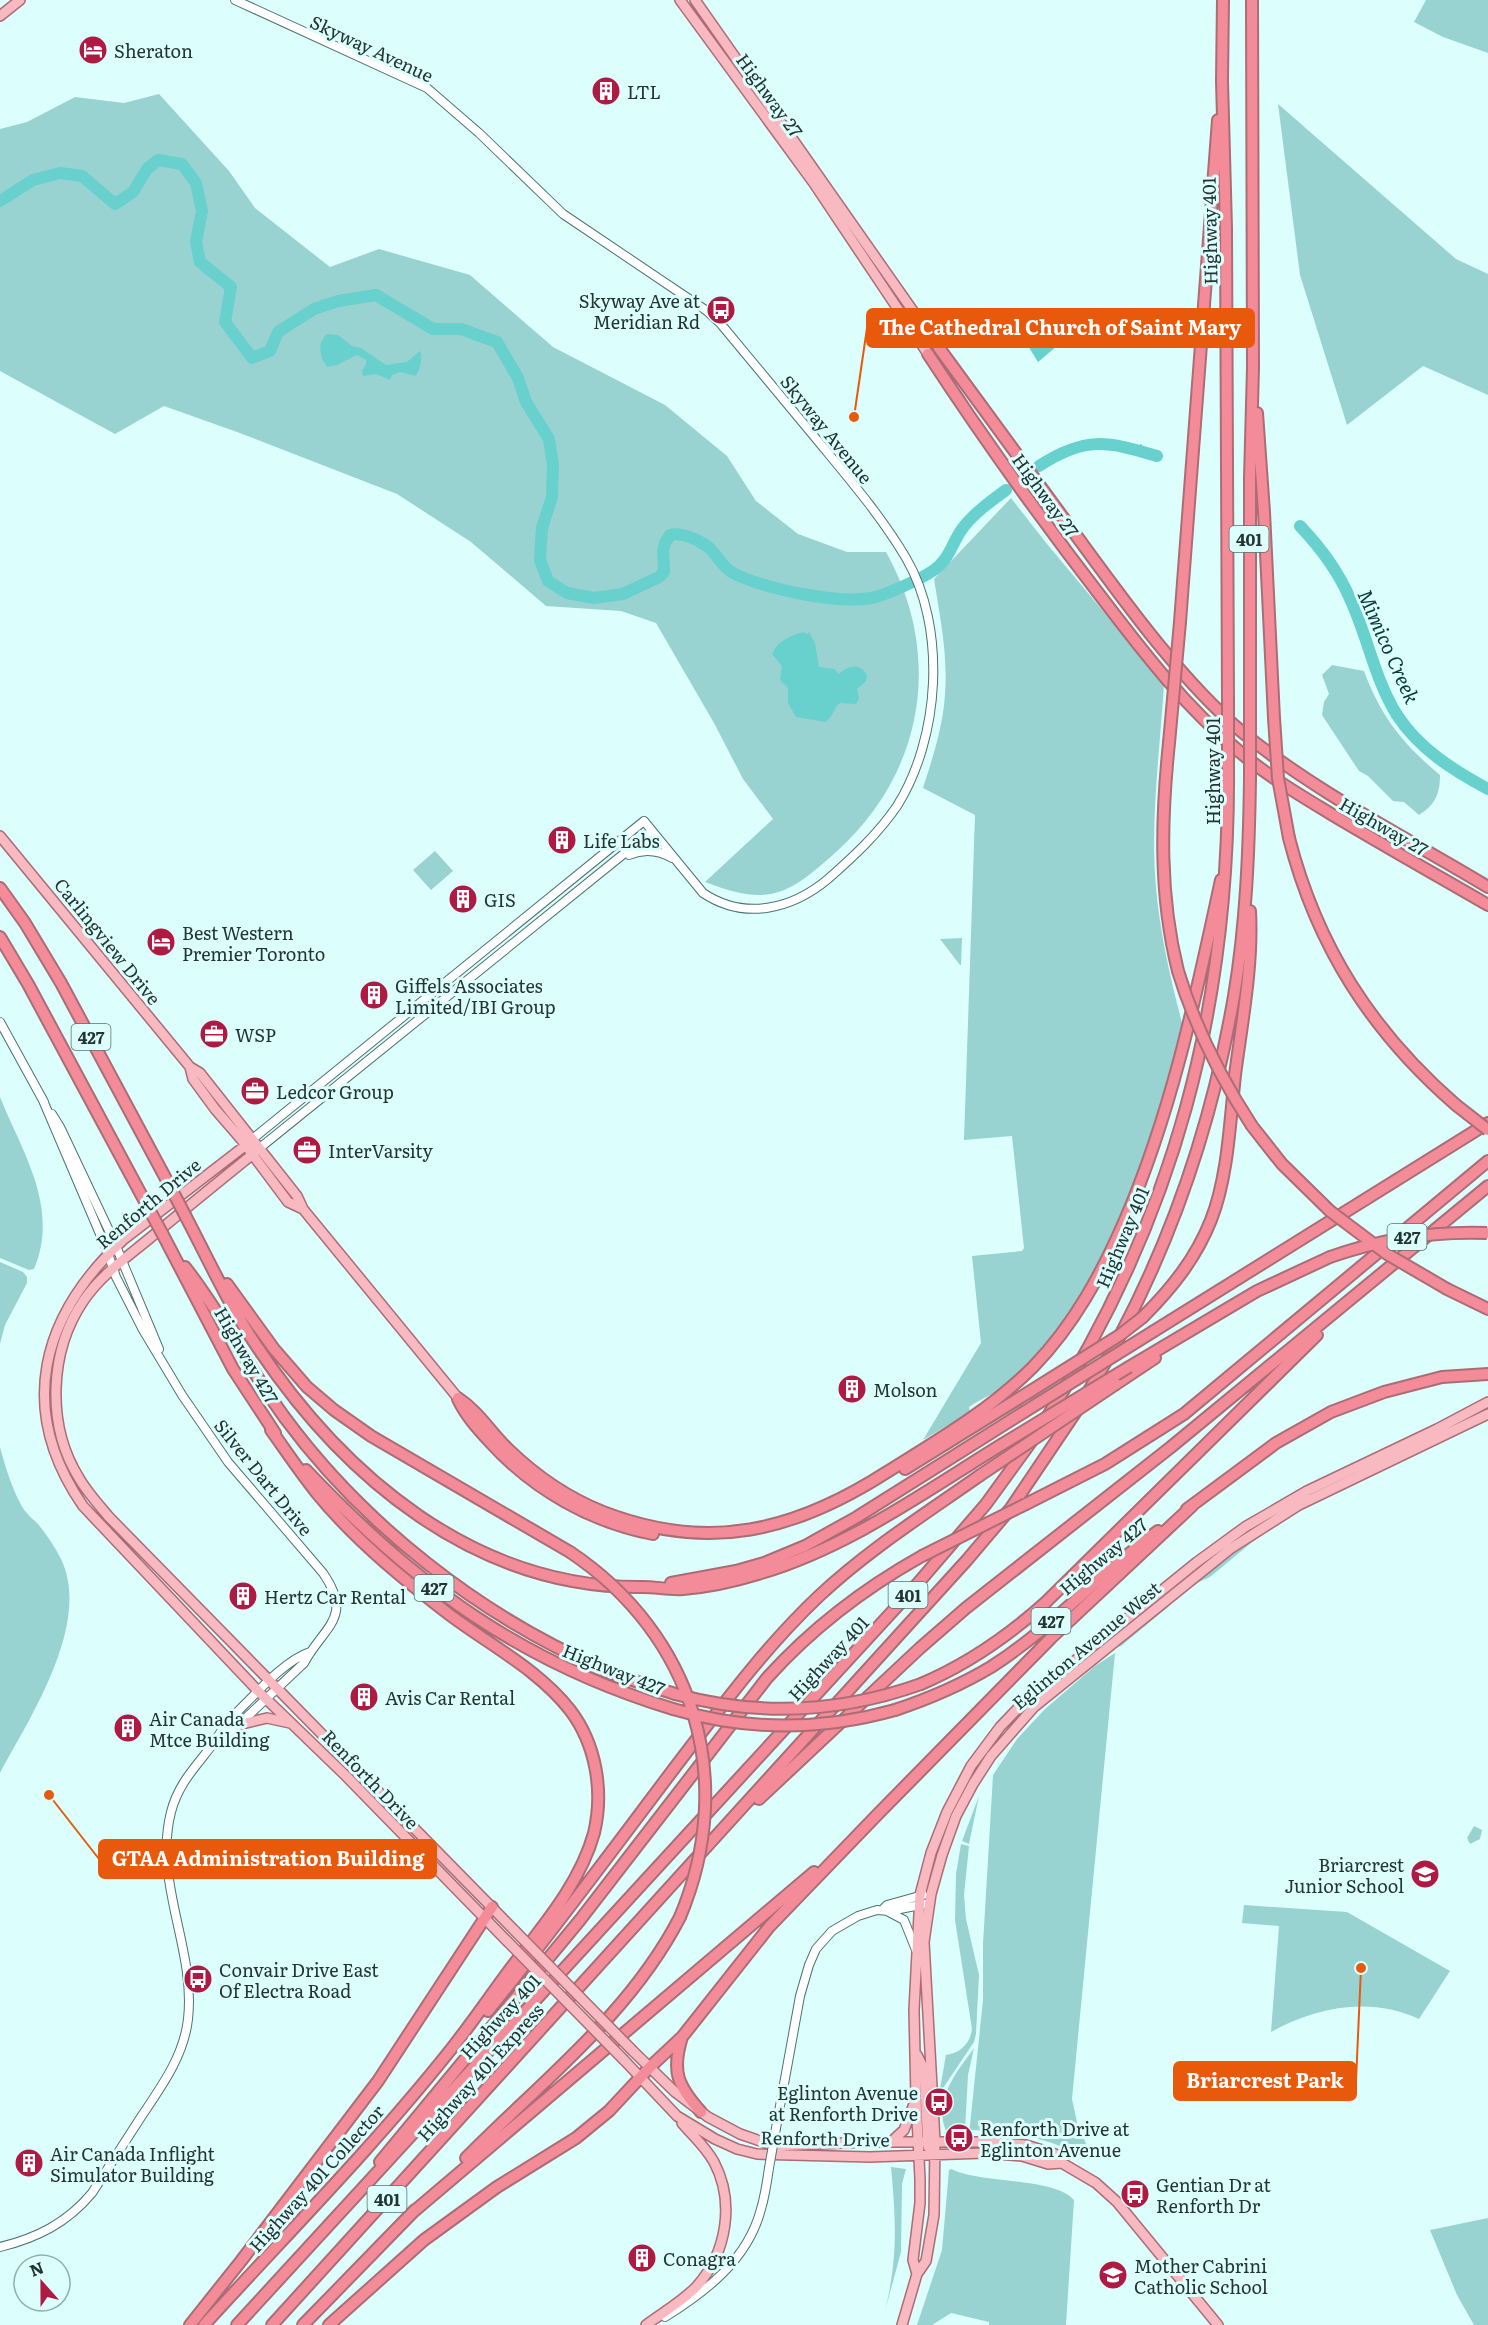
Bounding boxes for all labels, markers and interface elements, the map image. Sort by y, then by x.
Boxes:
street label: Skyway Avenue [306,8,438,88]
hotel icon: Sheraton [77,34,109,66]
place label: Sheraton [114,37,193,64]
street label: Highway 27 [730,47,810,143]
building icon: LTL [590,75,622,107]
place label: LTL [627,78,661,105]
street label: Highway 401 [1195,177,1223,285]
place label: Skyway Ave at Meridian Rd [579,287,701,335]
bus stop icon: Skyway Ave at Meridian Rd [705,294,737,326]
callout: The Cathedral Church of Saint Mary [867,309,1254,347]
text: The Cathedral Church of Saint Mary [879,311,1242,341]
street label: Skyway Avenue [775,369,879,489]
street label: Highway 27 [1006,447,1086,543]
road number: 401 [1230,526,1268,552]
water label: Mimico Creek [1351,584,1429,708]
street label: Highway 401 [1199,717,1226,825]
street label: Highway 27 [1335,790,1433,862]
building icon: Life Labs [546,824,578,856]
place label: Life Labs [583,827,660,854]
street label: Carlingview Drive [48,872,168,1010]
building icon: GIS [447,883,479,915]
place label: GIS [484,886,516,913]
place label: Best Western Premier Toronto [182,919,325,967]
hotel icon: Best Western Premier Toronto [145,926,177,958]
place label: Giffels Associates Limited/IBI Group [395,972,556,1020]
building icon: Giffels Associates Limited/IBI Group [358,979,390,1011]
office icon: WSP [198,1018,230,1050]
place label: WSP [235,1021,276,1048]
road number: 427 [72,1024,110,1050]
office icon: Ledcor Group [239,1075,271,1107]
place label: Ledcor Group [276,1078,394,1105]
office icon: InterVarsity [291,1134,323,1166]
place label: InterVarsity [328,1137,433,1164]
street label: Renforth Drive [90,1151,206,1255]
street label: Highway 401 [1089,1182,1155,1292]
road number: 427 [1388,1224,1426,1250]
street label: Highway 427 [208,1301,286,1409]
building icon: Molson [836,1373,868,1405]
place label: Molson [873,1376,938,1403]
street label: Silver Dart Drive [208,1413,320,1541]
street label: Highway 427 [1053,1511,1153,1601]
street label: Eglinton Avenue West [1006,1574,1167,1715]
road number: 427 [414,1575,454,1601]
building icon: Hertz Car Rental [227,1580,259,1612]
road number: 401 [888,1582,928,1608]
place label: Hertz Car Rental [264,1583,406,1610]
road number: 427 [1032,1608,1070,1634]
street label: Highway 401 [781,1609,875,1707]
street label: Highway 427 [559,1636,669,1702]
building icon: Avis Car Rental [348,1681,380,1713]
place label: Avis Car Rental [385,1684,515,1711]
place label: Air Canada Mtce Building [149,1705,270,1753]
building icon: Air Canada Mtce Building [112,1712,144,1744]
street label: Renforth Drive [316,1723,426,1835]
callout: GTAA Administration Building [99,1840,436,1878]
text: GTAA Administration Building [112,1842,425,1872]
place label: Briarcrest Junior School [1284,1851,1405,1899]
school or university icon: Briarcrest Junior School [1409,1858,1441,1890]
place label: Convair Drive East Of Electra Road [219,1956,379,2004]
bus stop icon: Convair Drive East Of Electra Road [182,1963,214,1995]
street label: Highway 401 [453,1967,547,2065]
street label: Highway 401 Express [411,1997,549,2147]
callout: Briarcrest Park [1174,2062,1356,2100]
text: Briarcrest Park [1186,2064,1344,2094]
place label: Eglinton Avenue at Renforth Drive [769,2079,918,2127]
bus stop icon: Eglinton Avenue at Renforth Drive [923,2086,955,2118]
street label: Highway 401 Collector [244,2100,388,2256]
place label: Renforth Drive at Eglinton Avenue [980,2115,1130,2163]
bus stop icon: Renforth Drive at Eglinton Avenue [943,2122,975,2154]
street label: Renforth Drive [760,2123,890,2153]
place label: Air Canada Inflight Simulator Building [50,2140,216,2188]
building icon: Air Canada Inflight Simulator Building [13,2147,45,2179]
place label: Gentian Dr at Renforth Dr [1156,2171,1271,2219]
bus stop icon: Gentian Dr at Renforth Dr [1119,2178,1151,2210]
road number: 401 [368,2186,406,2212]
building icon: Conagra [626,2242,658,2274]
place label: Conagra [663,2245,736,2272]
place label: Mother Cabrini Catholic School [1134,2252,1268,2300]
north arrow [12,2253,72,2313]
text: N [26,2254,47,2282]
school or university icon: Mother Cabrini Catholic School [1097,2259,1129,2291]

